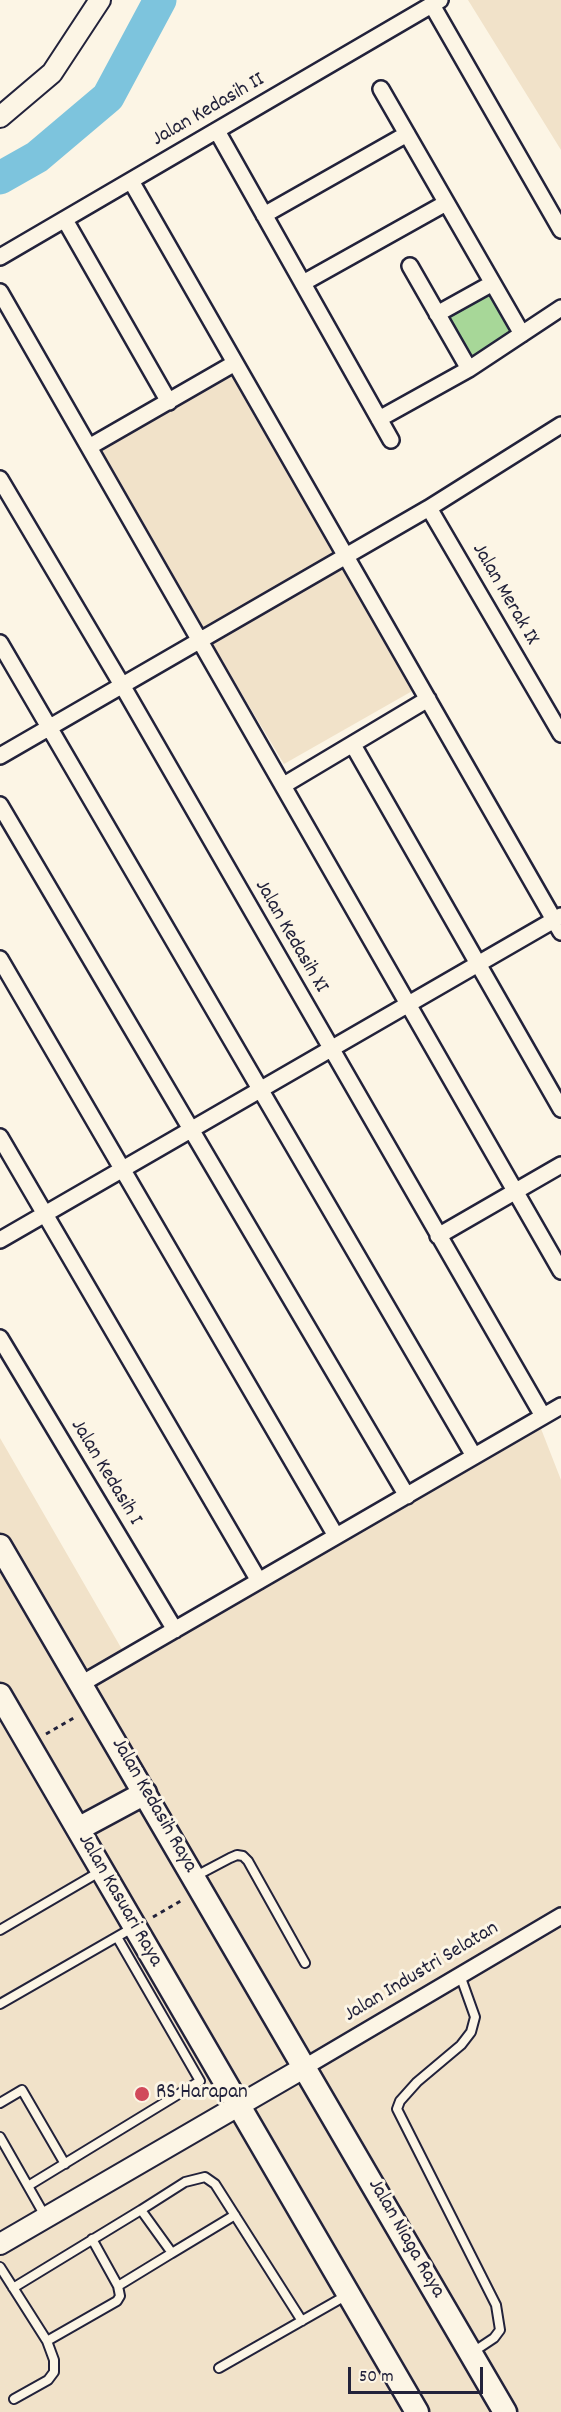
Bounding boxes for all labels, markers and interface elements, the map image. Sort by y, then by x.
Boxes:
street label: Jalan Kedasih II [148,69,270,153]
street label: Jalan Merak IX [465,540,543,650]
street label: Jalan Kedasih XI [247,876,333,998]
street label: Jalan Kedasih I [64,1415,146,1531]
street label: Jalan Kedasih Raya [104,1734,202,1878]
street label: Jalan Kasuari Raya [71,1830,167,1972]
street label: Jalan Industri Selatan [340,1917,504,2029]
place label: RS Harapan [156,2081,248,2107]
marker: RS Harapan [133,2085,151,2103]
street label: Jalan Niaga Raya [361,2175,449,2303]
scale bar [351,2355,486,2393]
text: 50 m [359,2365,394,2390]

